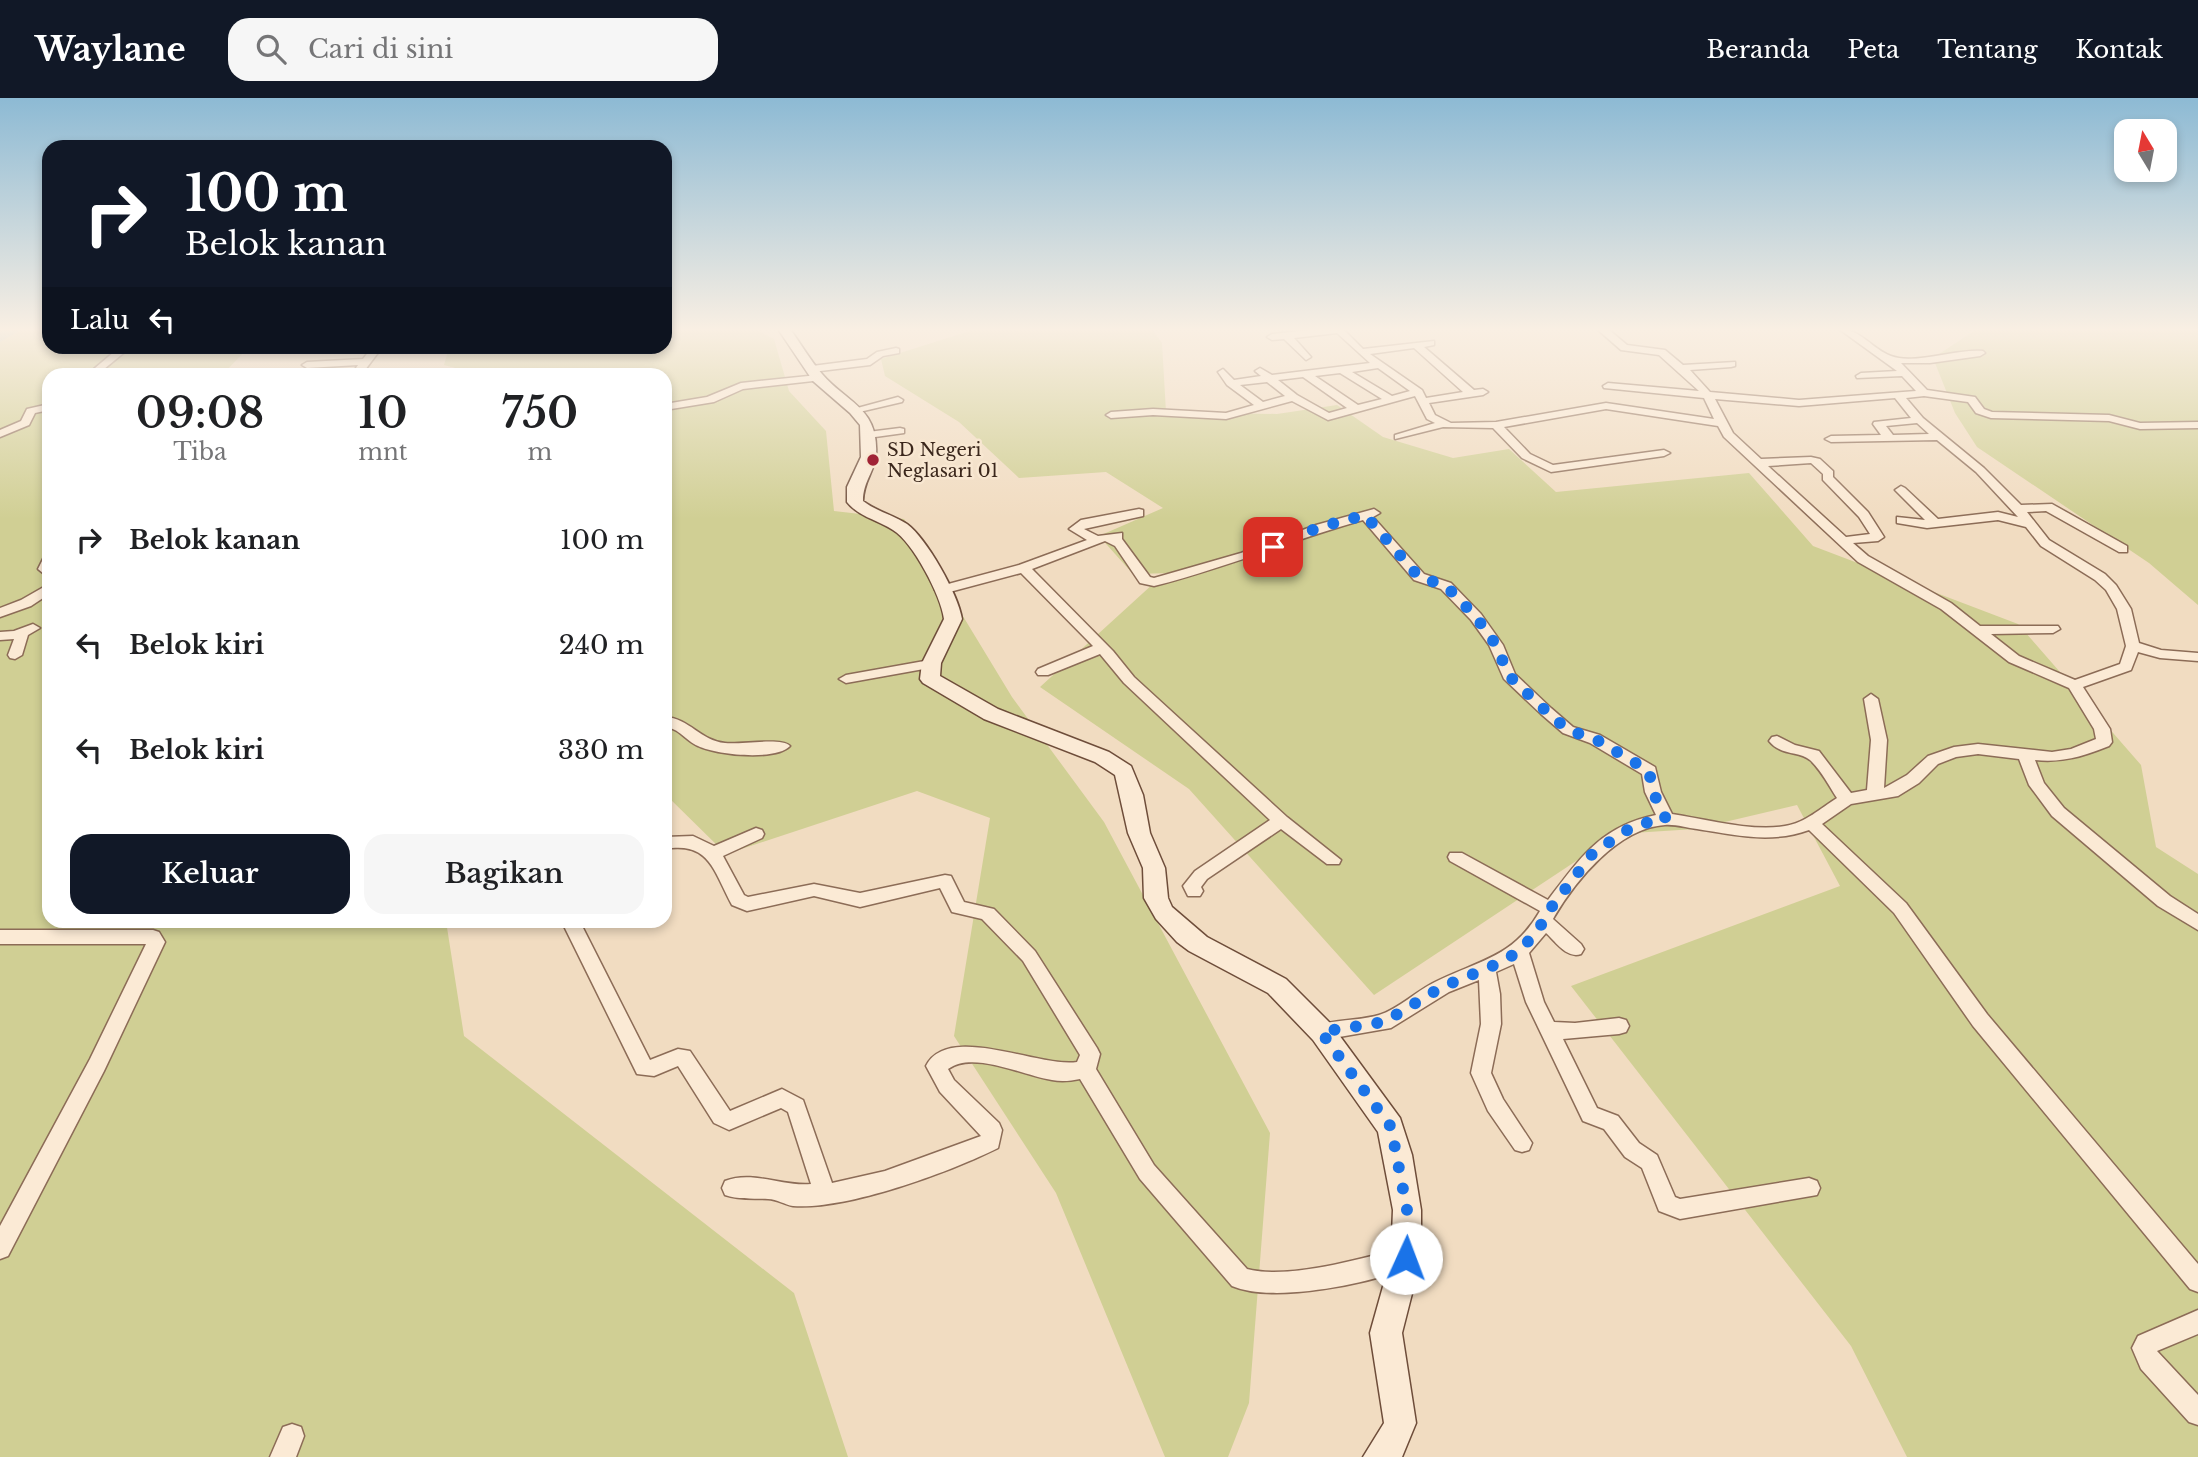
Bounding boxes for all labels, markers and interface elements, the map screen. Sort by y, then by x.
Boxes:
search box [228,18,718,81]
text: Waylane [35,29,186,70]
icon: search [252,30,290,68]
text: Cari di sini [308,33,453,65]
text: Beranda [1707,35,1809,64]
text: Peta [1847,35,1899,64]
text: Tentang [1937,35,2038,64]
text: Kontak [2076,35,2163,64]
north arrow [2114,119,2177,182]
map controls [2114,119,2177,182]
text: 100 m [185,163,348,224]
icon: right [70,168,161,259]
text: Belok kanan [185,224,387,264]
icon: left [143,301,181,339]
text: Lalu [70,304,129,336]
text: 09:08 [136,387,264,439]
text: 10 [358,387,408,439]
text: 750 [501,387,578,439]
text: Tiba [173,438,227,466]
text: mnt [358,438,407,466]
text: m [527,438,552,466]
place label: SD Negeri Neglasari 01 [887,439,999,482]
marker: SD Negeri Neglasari 01 [865,452,881,468]
pin [1243,517,1303,577]
icon: right [70,521,108,559]
text: Belok kanan [129,524,300,556]
text: 100 m [560,524,644,556]
icon: arrive [1254,528,1292,566]
icon: left [70,626,108,664]
text: Belok kiri [129,629,264,661]
text: 240 m [559,629,644,661]
icon: left [70,731,108,769]
text: Belok kiri [129,734,264,766]
text: 330 m [558,734,644,766]
button: Keluar [70,834,350,914]
button: Bagikan [364,834,644,914]
position arrow [1369,1221,1443,1295]

